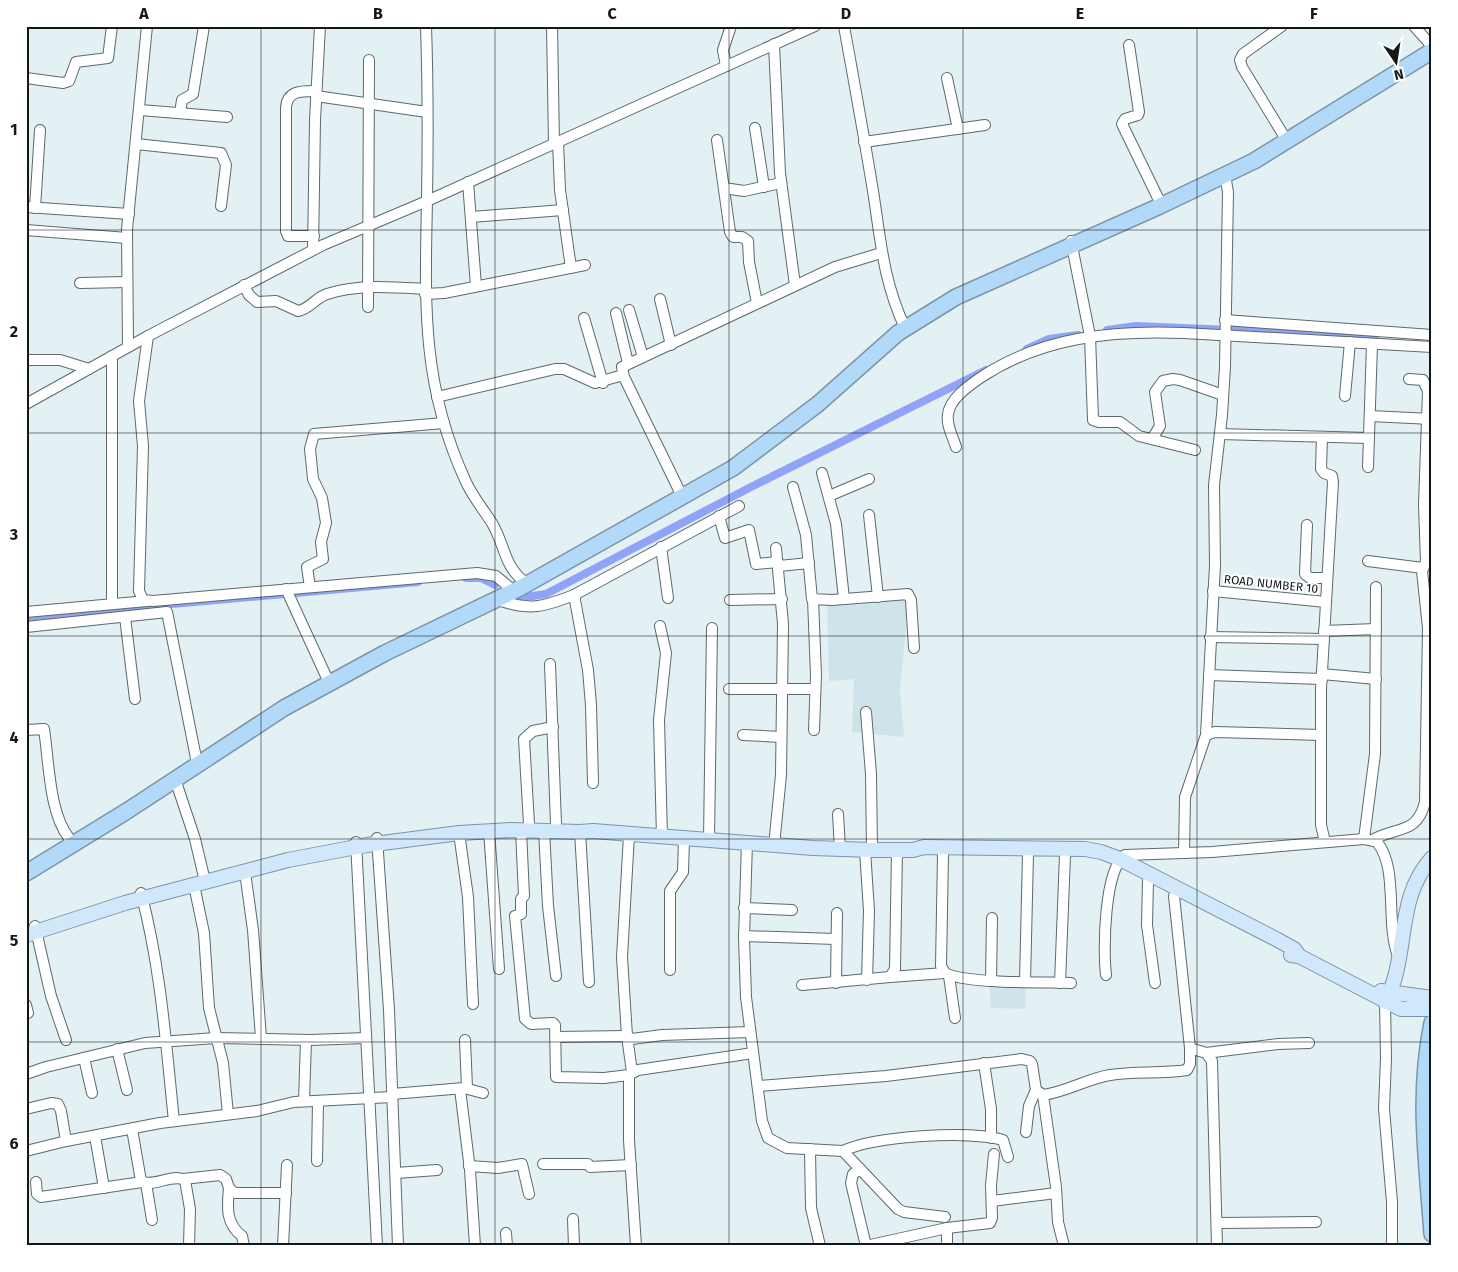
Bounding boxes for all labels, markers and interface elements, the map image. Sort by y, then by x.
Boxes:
text: A [138,4,149,23]
text: B [373,4,383,23]
text: C [607,4,617,23]
text: D [841,4,851,23]
text: E [1076,4,1084,23]
text: F [1310,4,1318,23]
north arrow [1370,38,1420,88]
text: N [1392,65,1405,84]
text: 1 [10,120,18,139]
text: 2 [10,322,18,341]
text: 3 [9,525,18,544]
street label: ROAD NUMBER 10 [1223,572,1319,596]
text: 4 [9,728,19,747]
text: 5 [10,931,19,950]
text: 6 [9,1134,19,1153]

